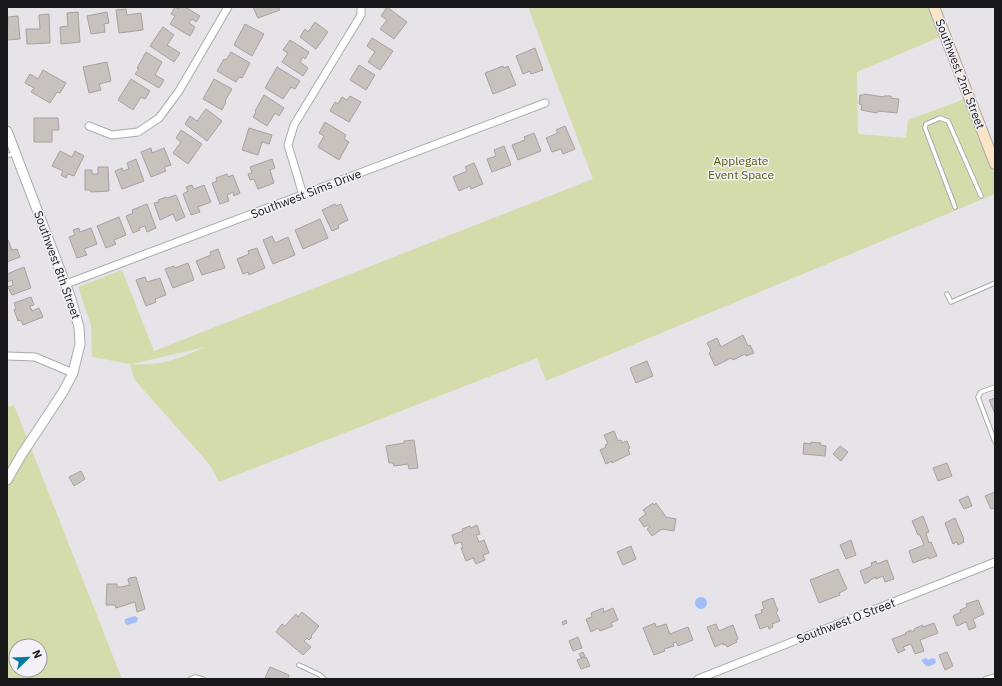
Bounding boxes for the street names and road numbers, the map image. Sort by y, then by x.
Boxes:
street label: Southwest 2nd Street [933,17,988,131]
street label: Southwest Sims Drive [249,165,364,222]
street label: Southwest 8th Street [31,209,84,321]
street label: Southwest O Street [794,595,897,646]

